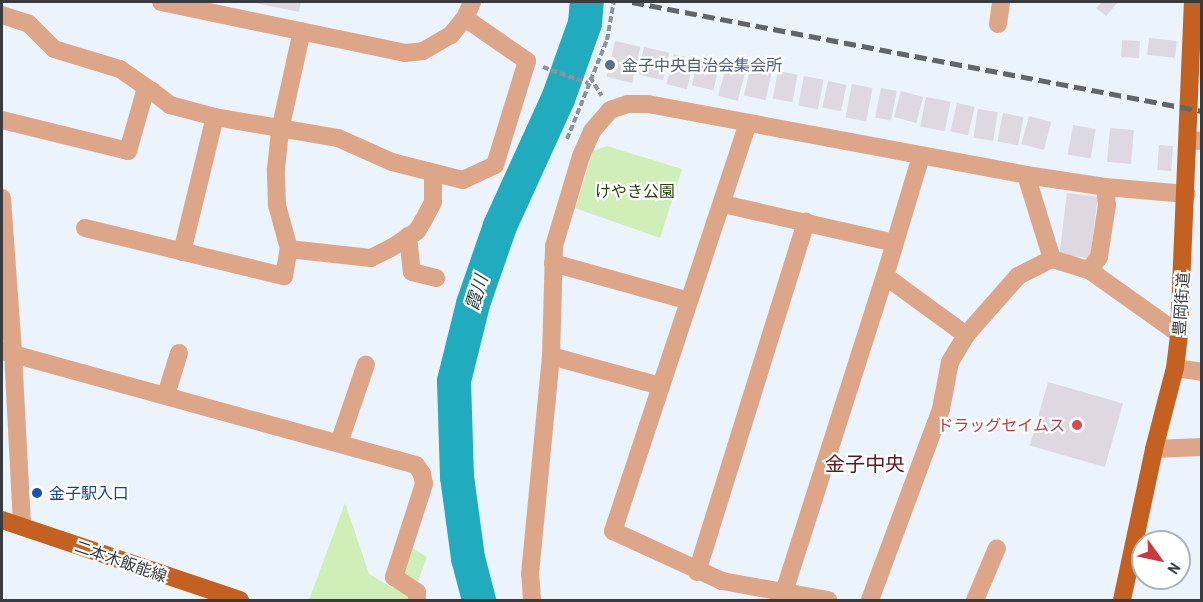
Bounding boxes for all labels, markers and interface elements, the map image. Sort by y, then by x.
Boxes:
place label: 金子中央自治会集会所 [622,55,782,75]
marker: 金子中央自治会集会所 [603,58,617,72]
park label: けやき公園 [595,181,675,201]
street label: 豊岡街道 [1169,271,1193,337]
water label: 霞川 [461,273,493,313]
place label: ドラッグセイムス [937,415,1065,435]
marker: ドラッグセイムス [1070,418,1084,432]
district label: 金子中央 [825,451,905,475]
place label: 金子駅入口 [49,483,129,503]
marker: 金子駅入口 [30,486,44,500]
north arrow [1131,530,1191,590]
street label: 二本木飯能線 [72,536,170,586]
text: N [1163,559,1186,579]

